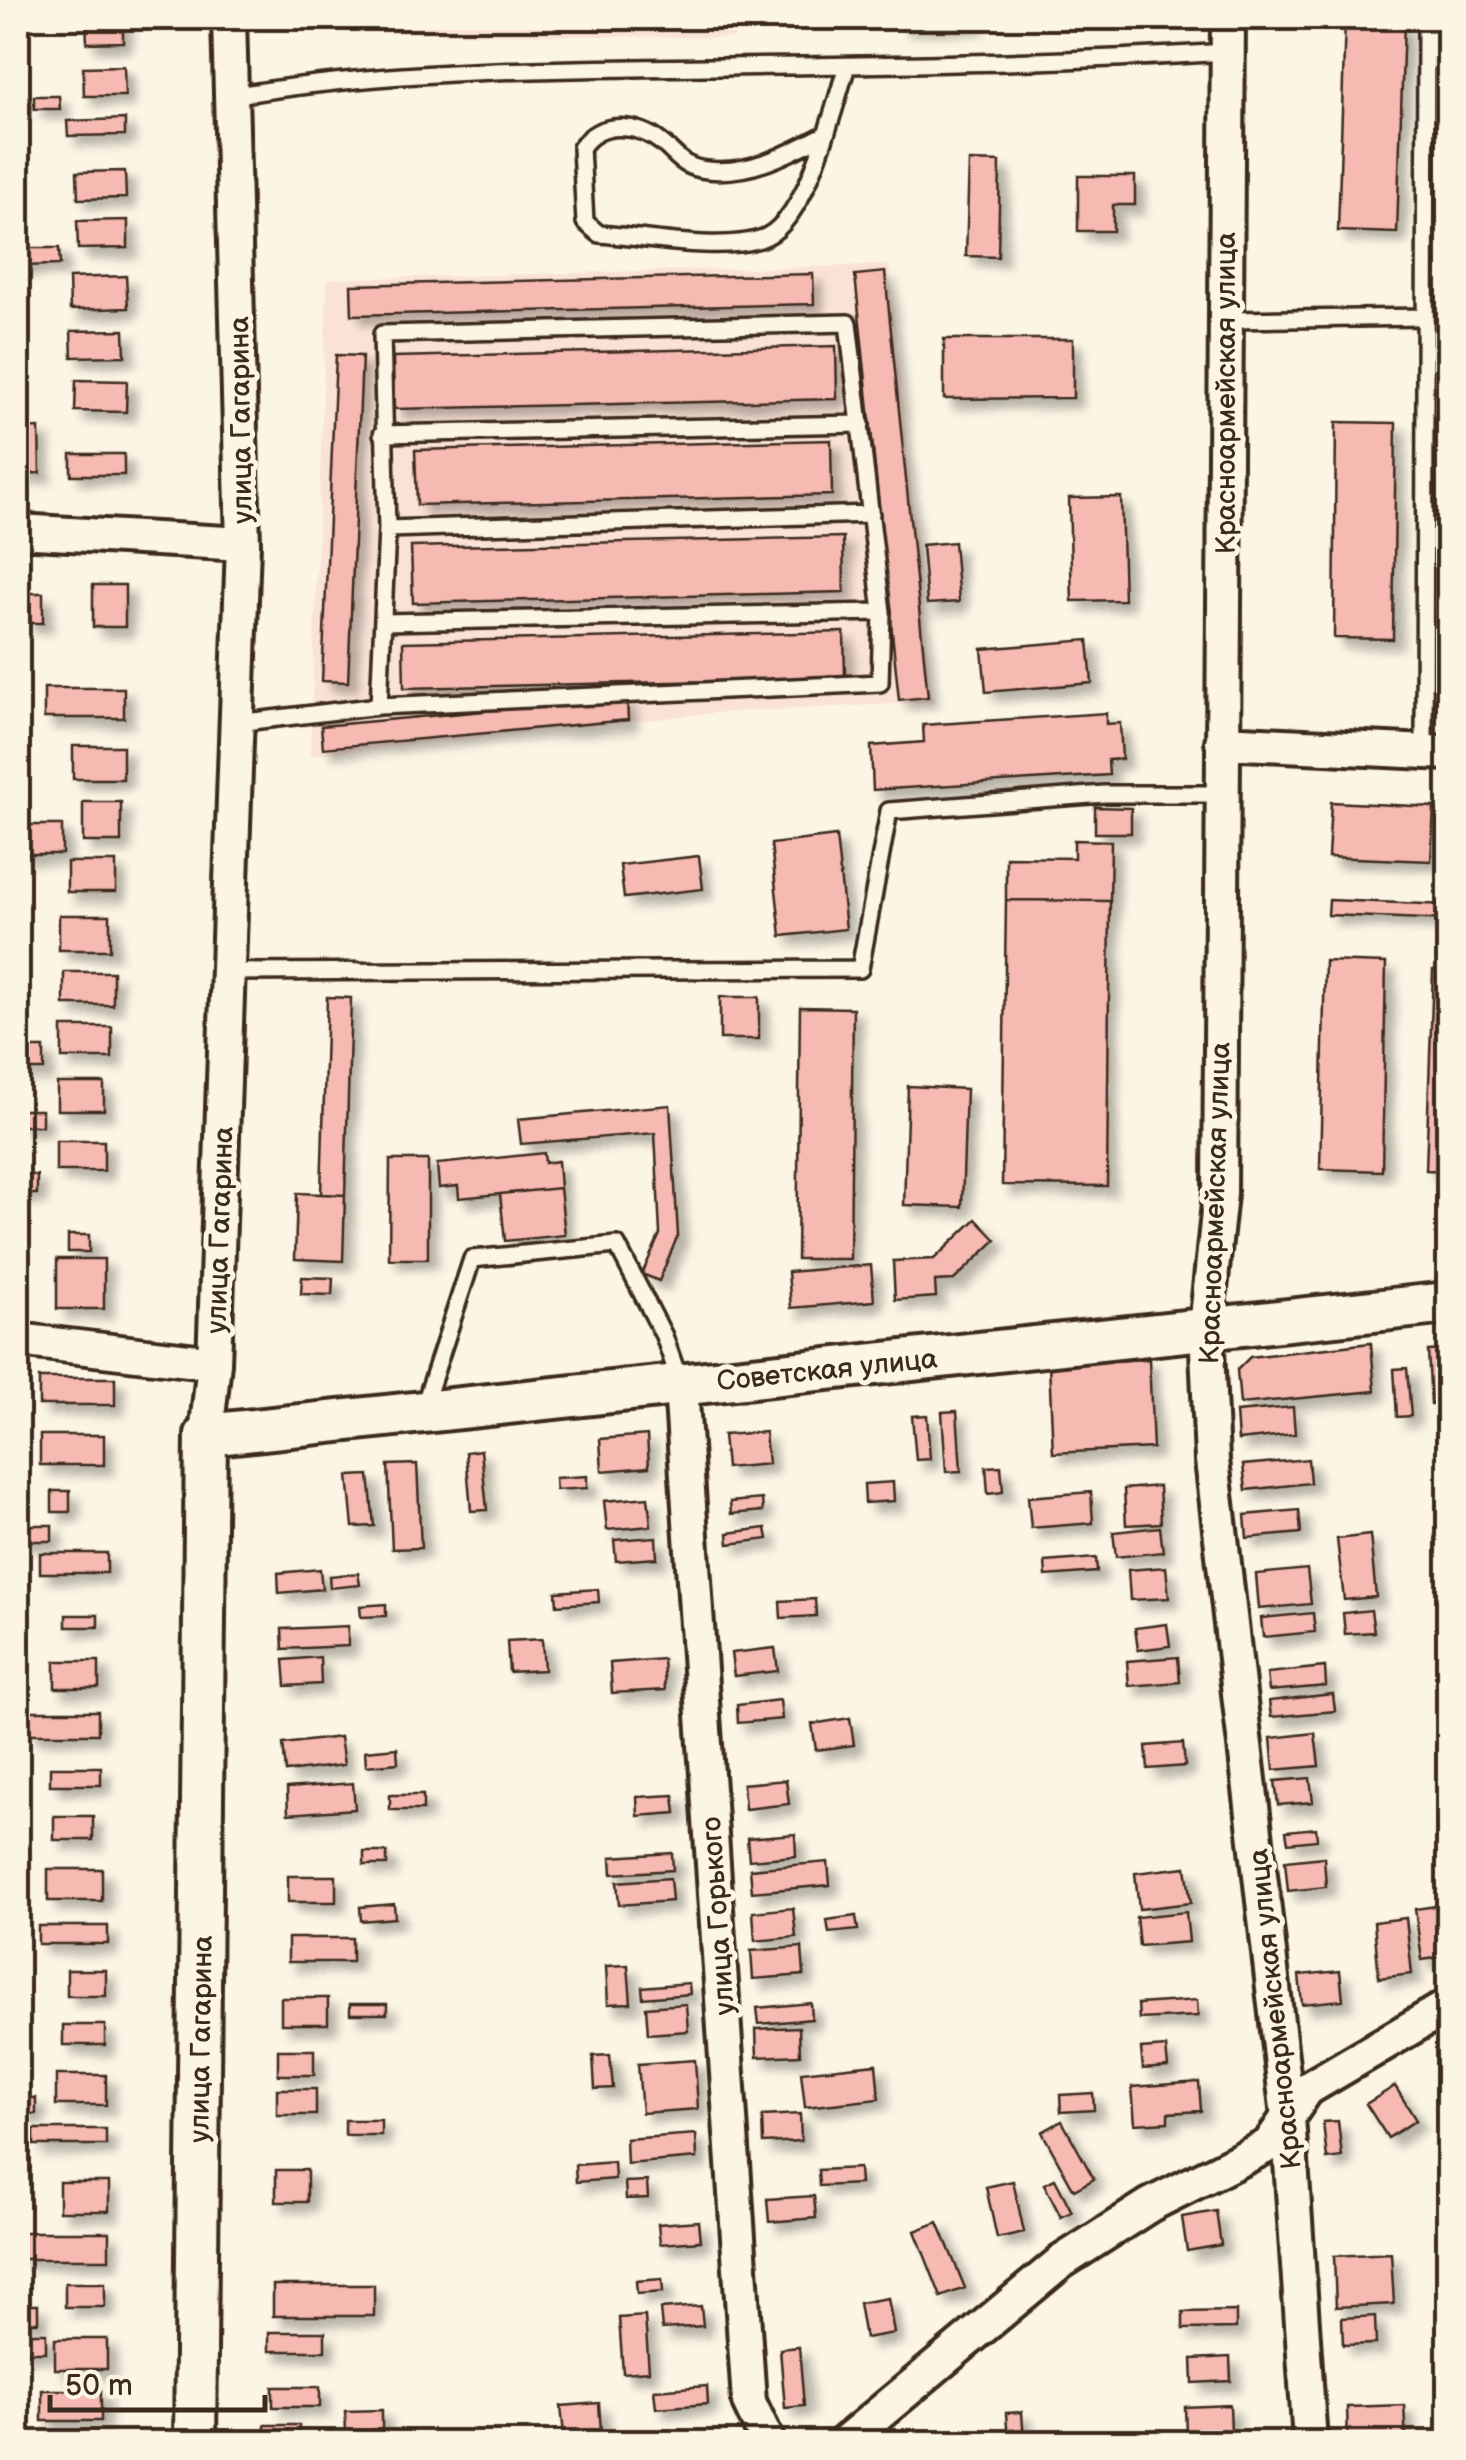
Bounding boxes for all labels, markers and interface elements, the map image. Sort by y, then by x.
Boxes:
street label: Красноармейская улица [1210,231,1243,554]
street label: улица Гагарина [223,315,260,524]
street label: Красноармейская улица [1193,1041,1238,1365]
street label: улица Гагарина [200,1125,241,1334]
street label: Советская улица [715,1342,939,1398]
street label: улица Горького [695,1816,742,2016]
street label: Красноармейская улица [1242,1846,1309,2171]
street label: улица Гагарина [183,1934,220,2143]
scale bar [50,2350,265,2412]
text: 50 m [65,2368,133,2404]

